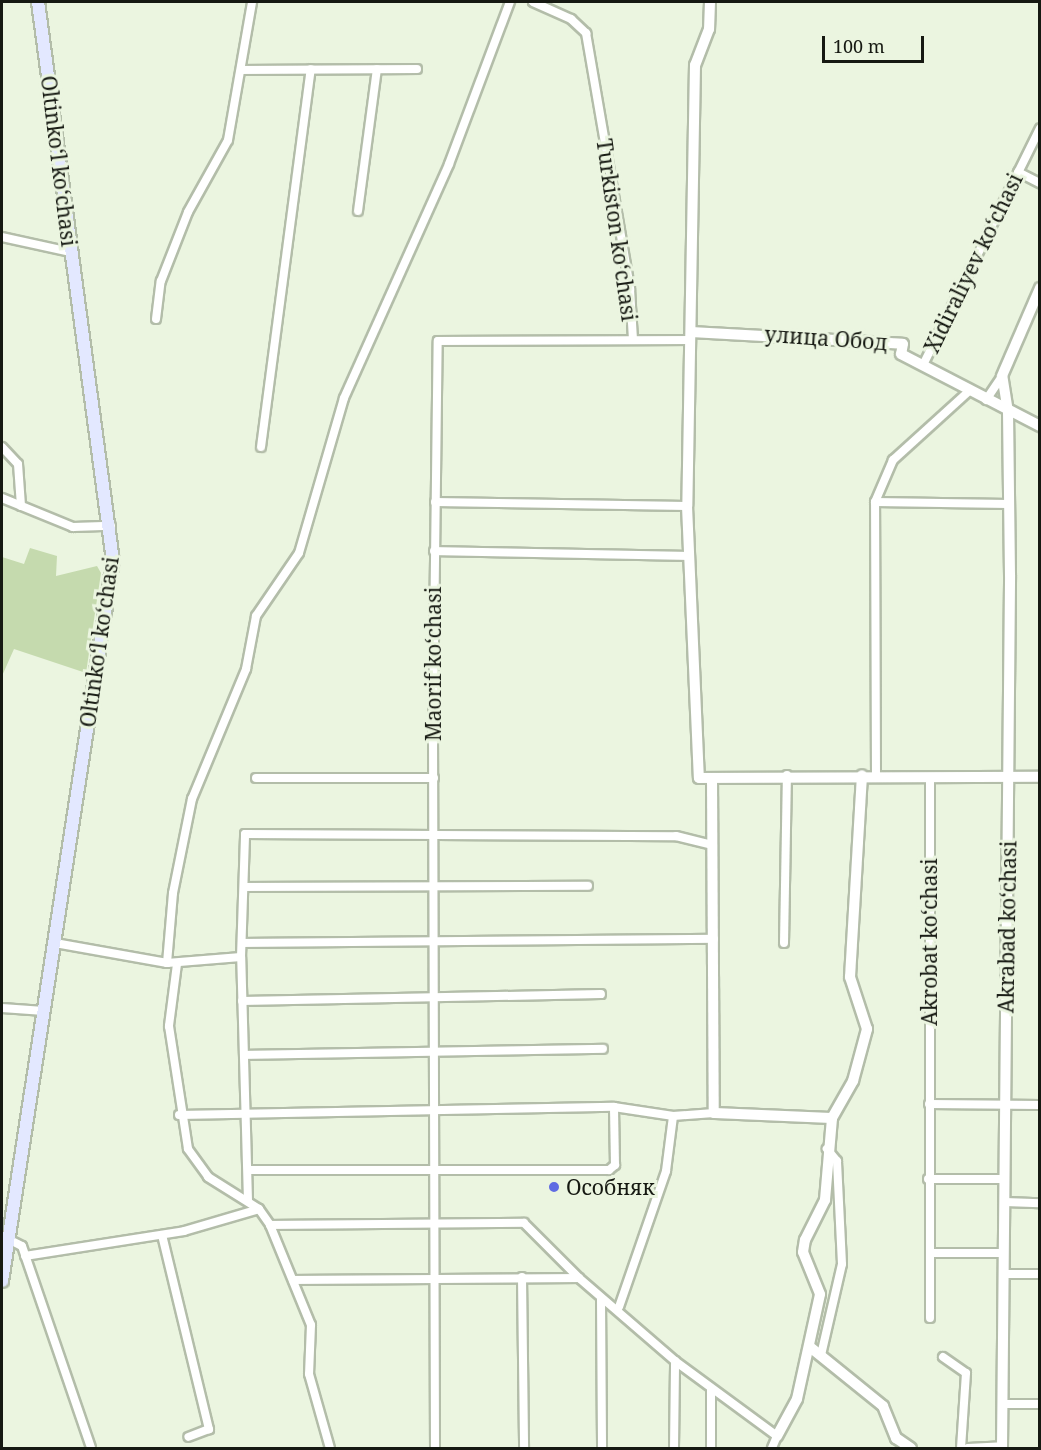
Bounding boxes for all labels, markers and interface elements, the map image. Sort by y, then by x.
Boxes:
scale bar [825,24,927,62]
text: 100 m [833,34,885,58]
street label: Oltinkoʻl koʻchasi [36,74,82,248]
street label: Turkiston koʻchasi [592,137,642,323]
street label: Xidiraliyev koʻchasi [919,169,1027,357]
street label: улица Обод [764,321,888,355]
street label: Oltinkoʻl koʻchasi [75,555,123,729]
street label: Maorif koʻchasi [420,587,446,741]
street label: Akrabad koʻchasi [993,841,1021,1013]
street label: Akrobat koʻchasi [916,858,942,1026]
place label: Особняк [566,1174,655,1200]
marker: Особняк [547,1180,561,1194]

